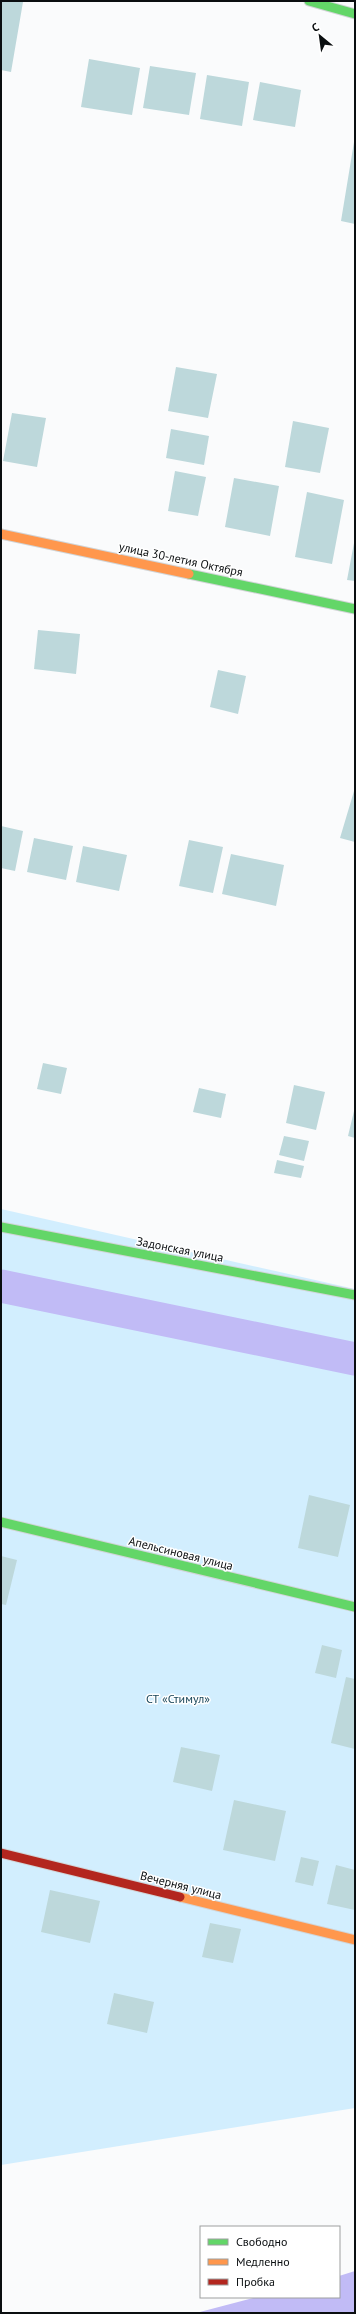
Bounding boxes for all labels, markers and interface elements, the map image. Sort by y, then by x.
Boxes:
north arrow [300,16,340,56]
text: С [309,20,321,35]
street label: улица 30-летия Октября [118,539,244,579]
street label: Задонская улица [135,1233,225,1265]
street label: Апельсиновая улица [127,1533,235,1573]
park label: СТ «Стимул» [146,1691,210,1706]
street label: Вечерняя улица [139,1868,223,1902]
legend [200,2226,340,2298]
text: Свободно [236,2234,287,2249]
text: Медленно [236,2254,290,2269]
text: Пробка [236,2274,275,2289]

